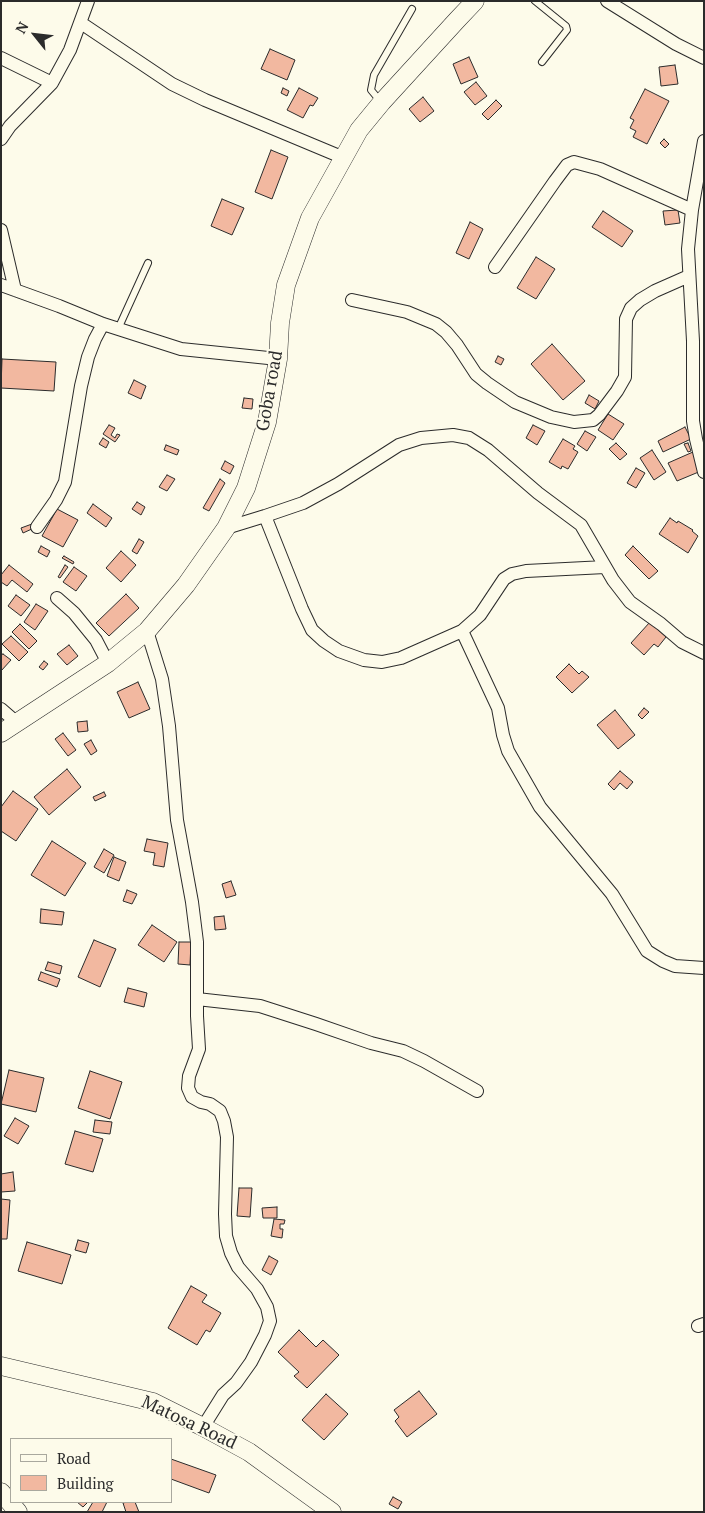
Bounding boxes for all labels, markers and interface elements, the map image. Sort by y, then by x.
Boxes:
north arrow [10,10,60,60]
text: N [11,18,32,37]
street label: Goba road [252,349,288,433]
street label: Matosa Road [138,1392,240,1454]
legend [10,1438,172,1503]
text: Road [57,1448,90,1468]
text: Building [57,1473,114,1493]

